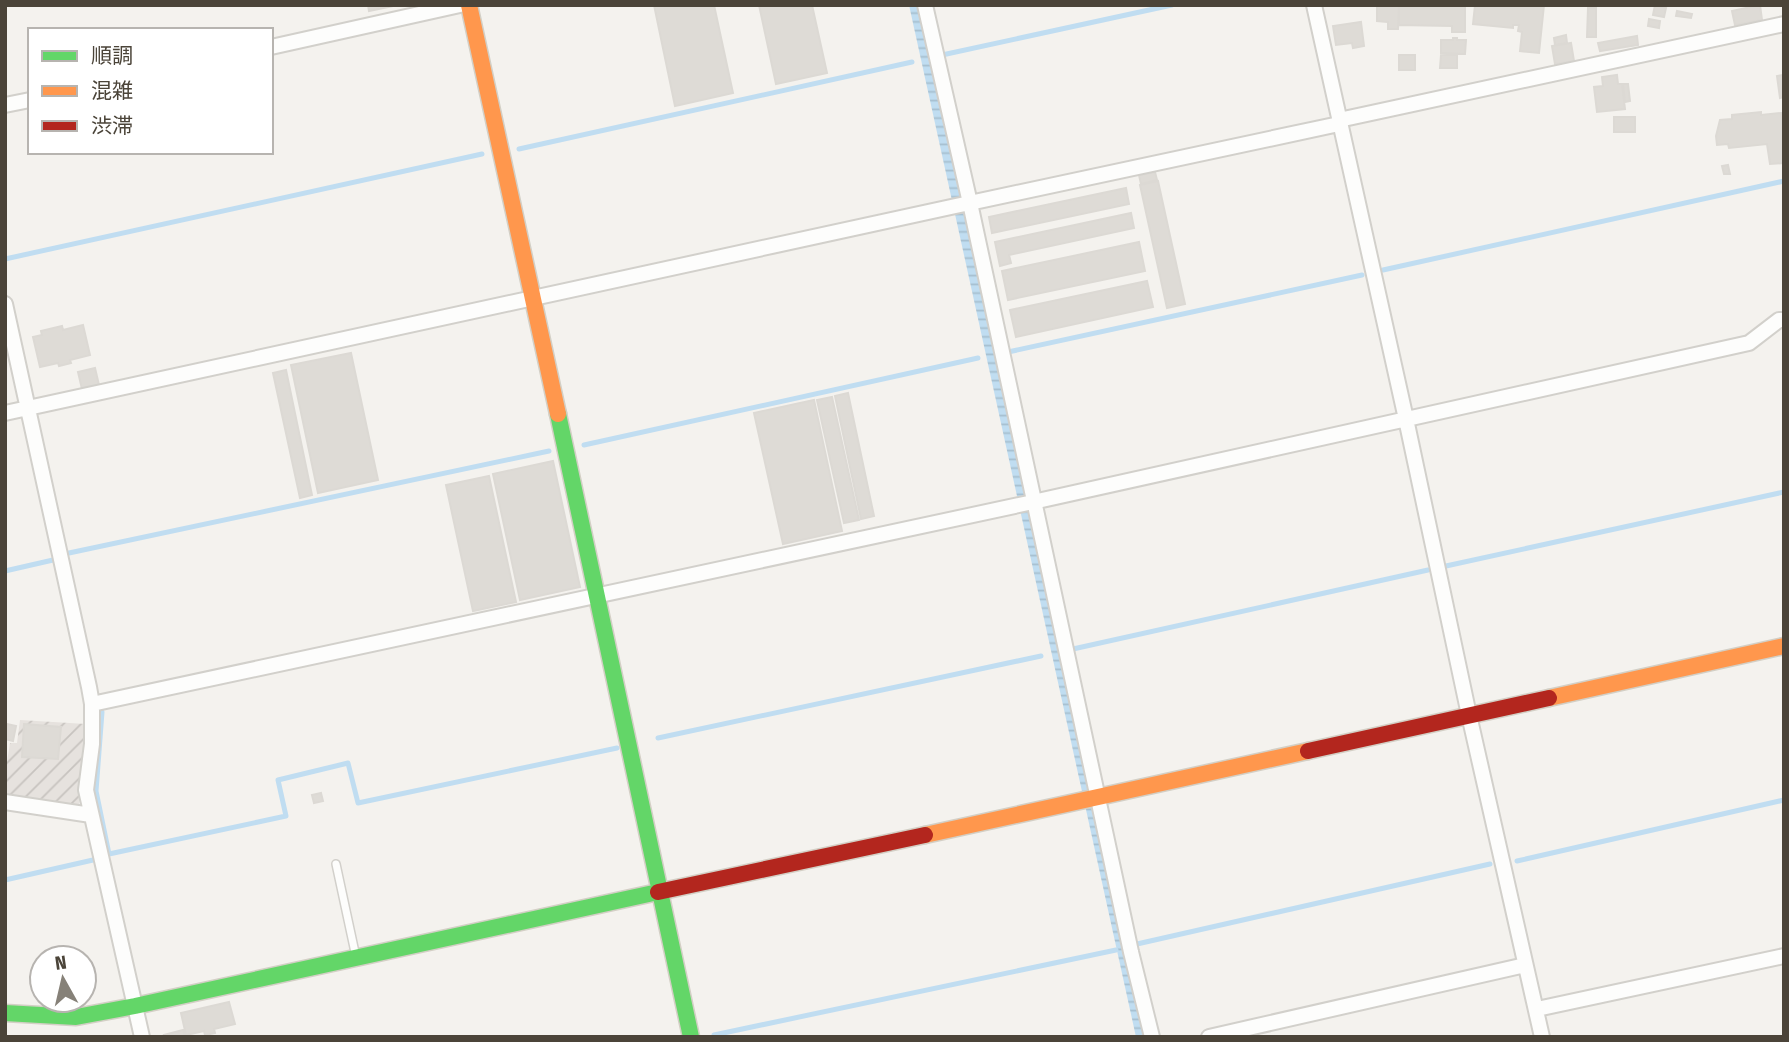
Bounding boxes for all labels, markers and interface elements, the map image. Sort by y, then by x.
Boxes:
legend [28,28,273,154]
text: 順調 [91,43,133,69]
text: 混雑 [91,78,133,104]
text: 渋滞 [91,113,133,139]
north arrow [28,944,98,1014]
text: N [53,950,68,975]

